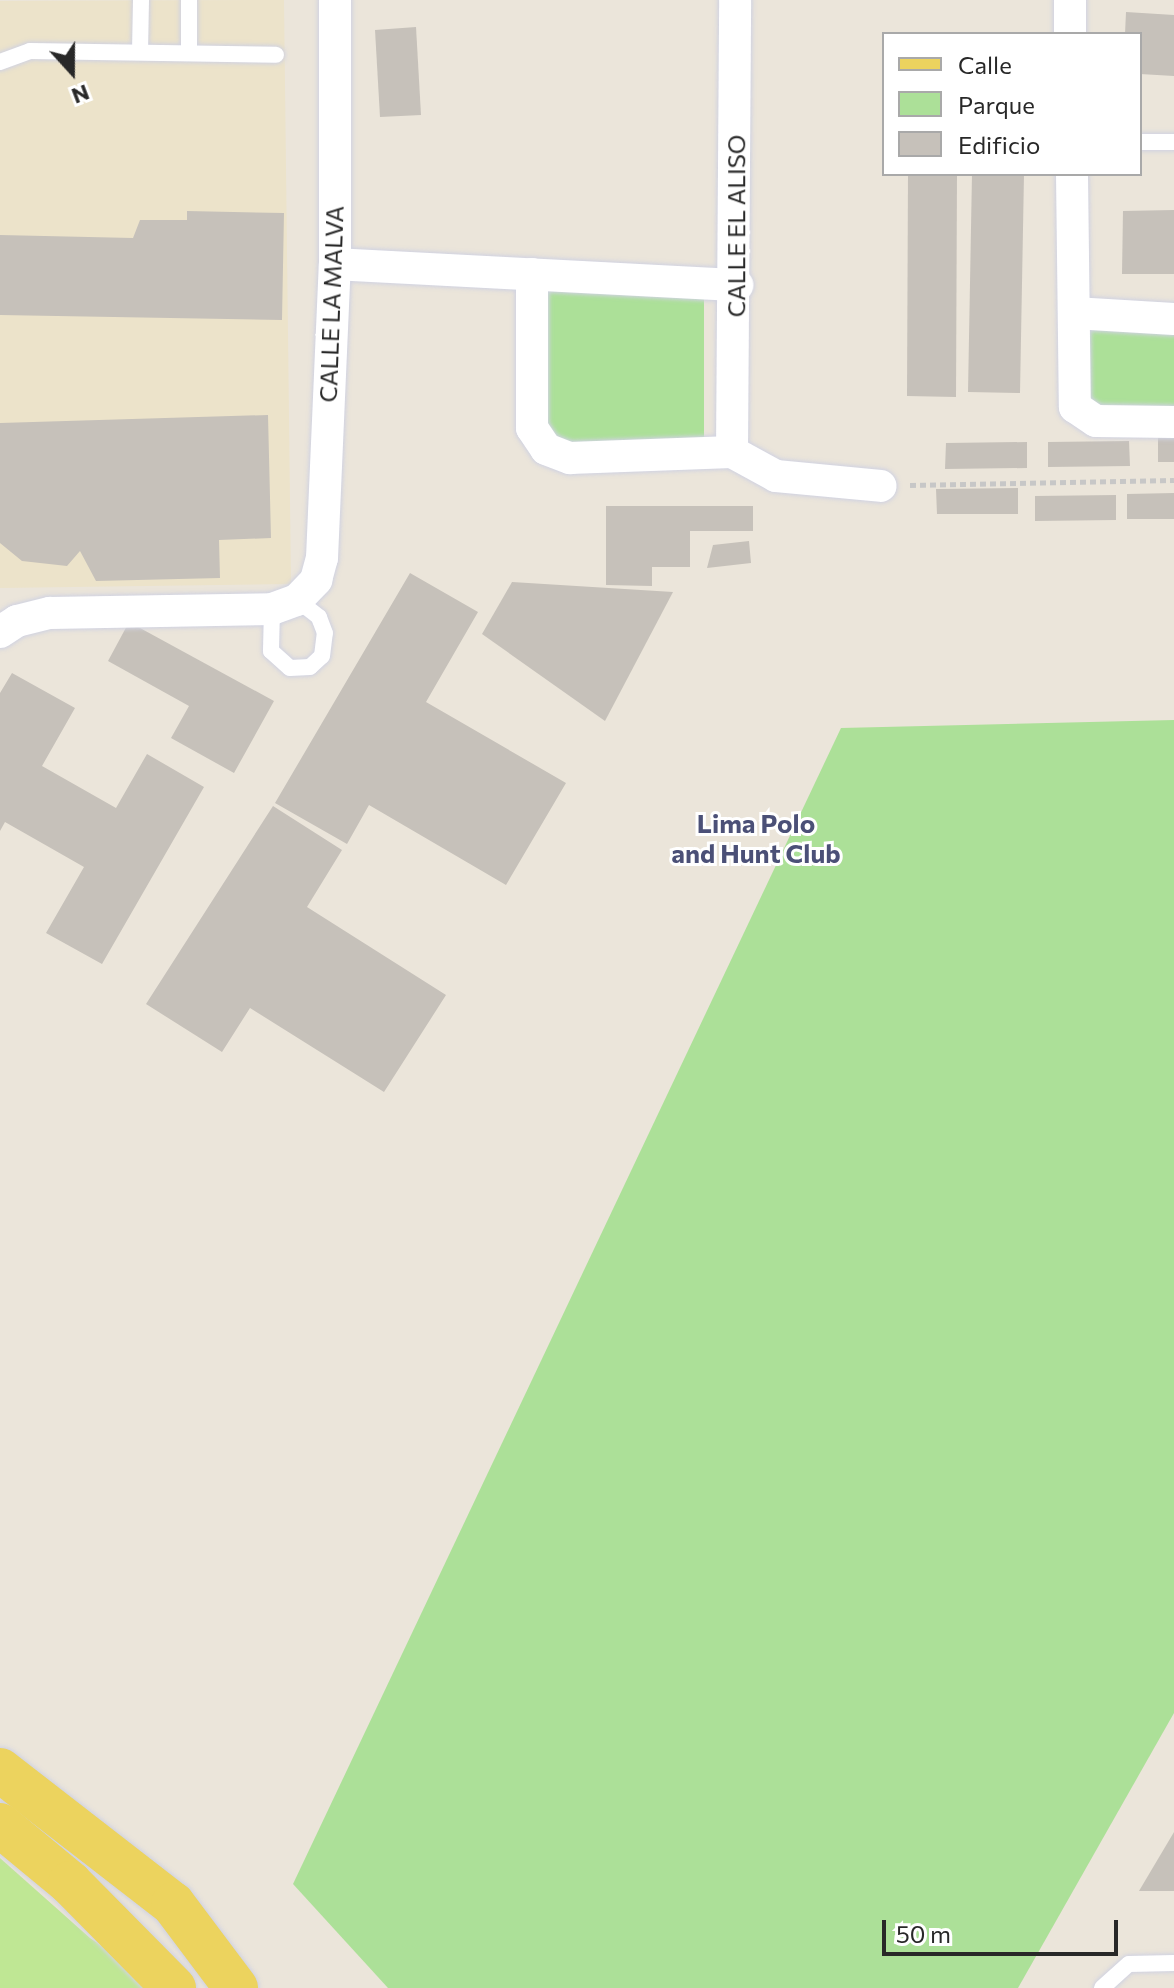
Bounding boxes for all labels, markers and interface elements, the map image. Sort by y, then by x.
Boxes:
north arrow [32,32,112,112]
legend [882,32,1142,176]
text: Calle [958,50,1012,79]
text: N [68,79,93,110]
text: Parque [958,90,1035,119]
text: Edificio [958,130,1040,159]
street label: CALLE EL ALISO [722,135,750,317]
street label: CALLE LA MALVA [313,205,349,403]
district label: Lima Polo and Hunt Club [671,807,841,868]
scale bar [886,1904,1122,1954]
text: 50 m [896,1919,951,1948]

